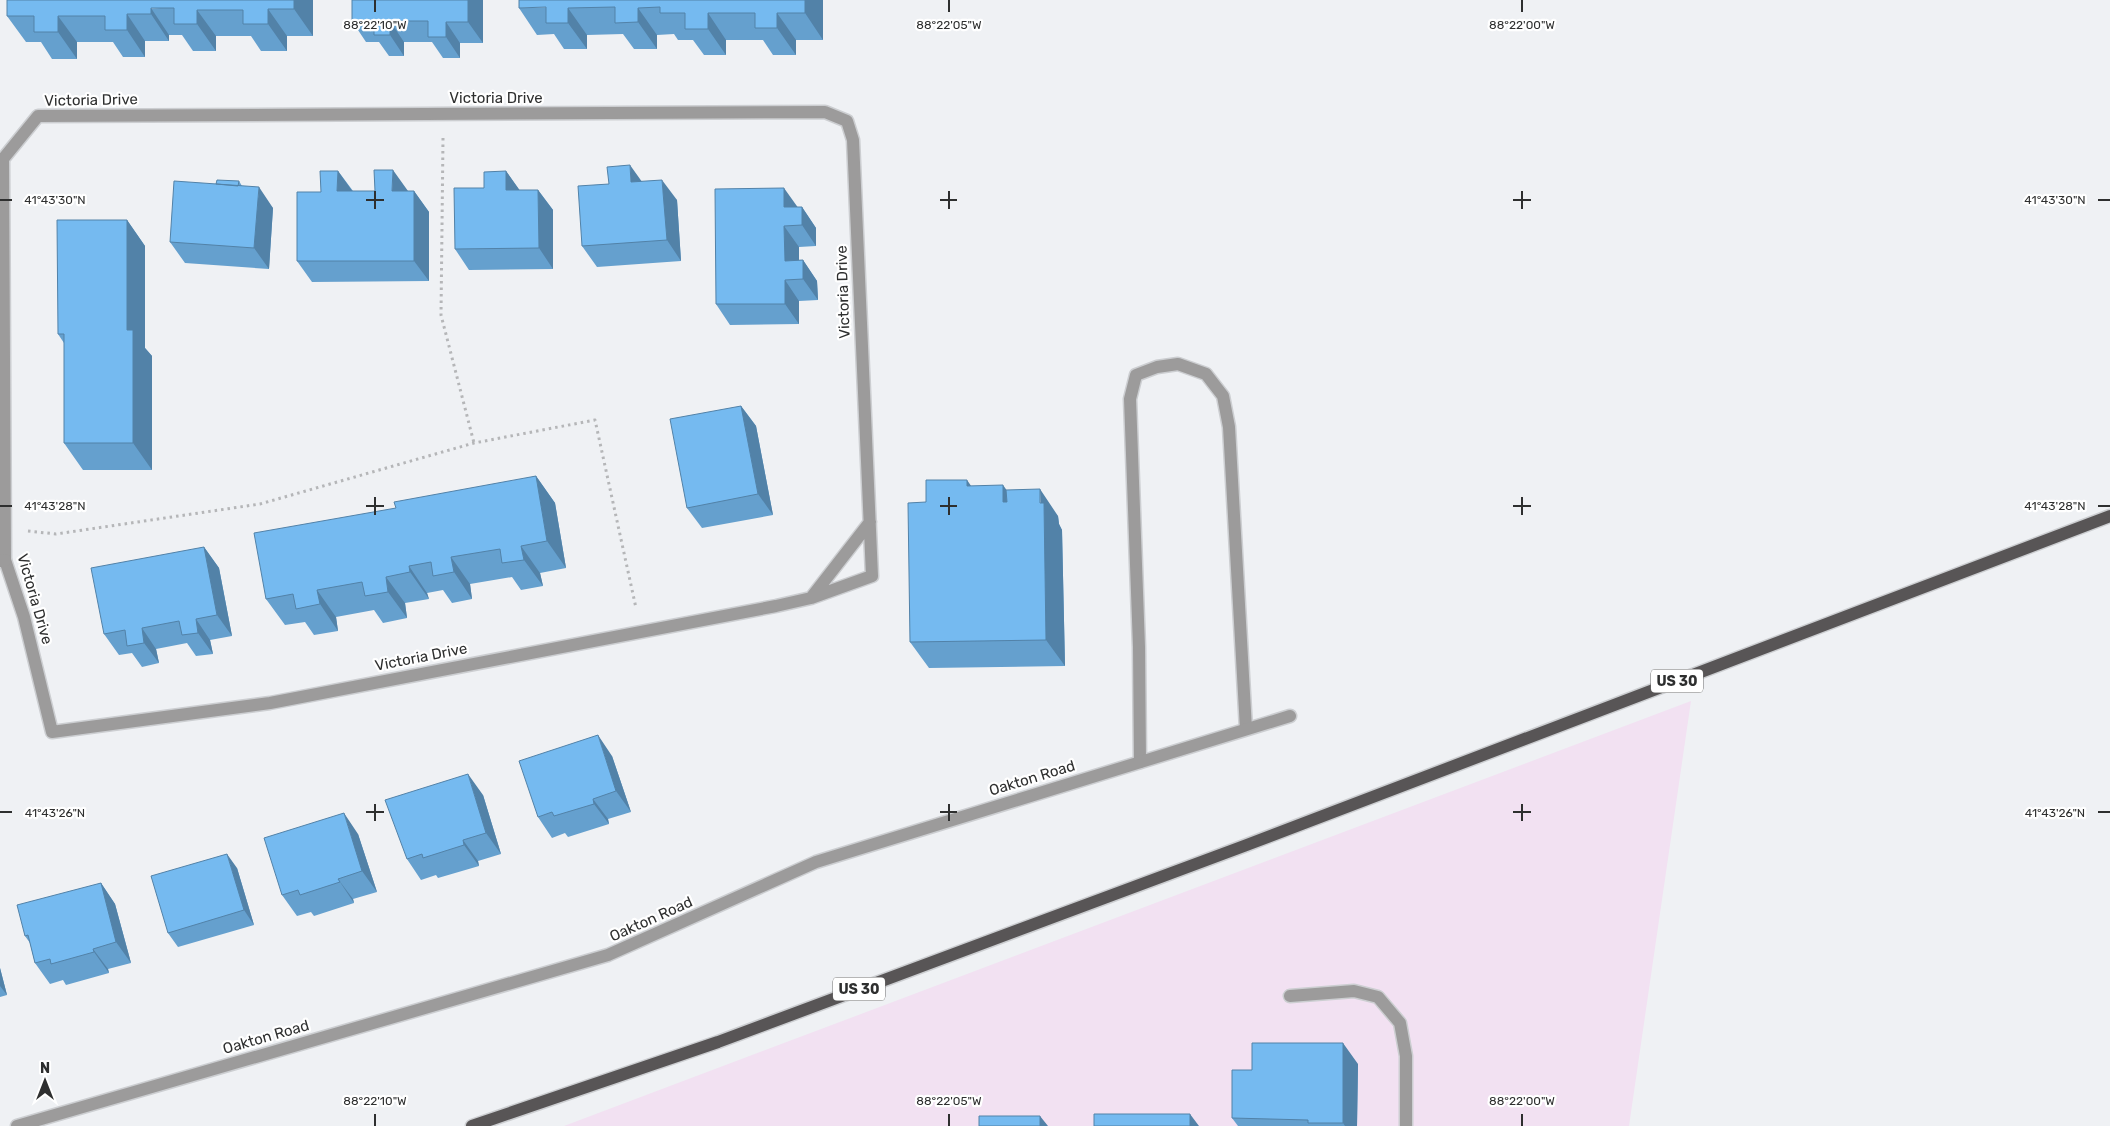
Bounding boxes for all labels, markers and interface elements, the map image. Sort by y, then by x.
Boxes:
text: 88°22'10"W [343,18,407,32]
text: 88°22'05"W [916,18,982,32]
text: 88°22'00"W [1489,18,1555,32]
street label: Victoria Drive [449,89,543,107]
street label: Victoria Drive [44,90,138,110]
text: 41°43'30"N [24,193,86,207]
text: 41°43'30"N [2024,193,2086,207]
street label: Victoria Drive [832,245,854,339]
text: 41°43'28"N [24,499,86,513]
text: 41°43'28"N [2024,499,2086,513]
street label: Victoria Drive [13,552,57,646]
street label: Victoria Drive [373,639,469,675]
road number: US 30 [1651,669,1703,692]
street label: Oakton Road [987,756,1077,800]
text: 41°43'26"N [25,806,85,820]
text: 41°43'26"N [2025,806,2085,820]
street label: Oakton Road [607,893,695,945]
road number: US 30 [833,978,885,1001]
street label: Oakton Road [221,1016,311,1058]
north arrow [20,1056,70,1106]
text: N [40,1060,50,1077]
text: 88°22'10"W [343,1094,407,1108]
text: 88°22'05"W [916,1094,982,1108]
text: 88°22'00"W [1489,1094,1555,1108]

